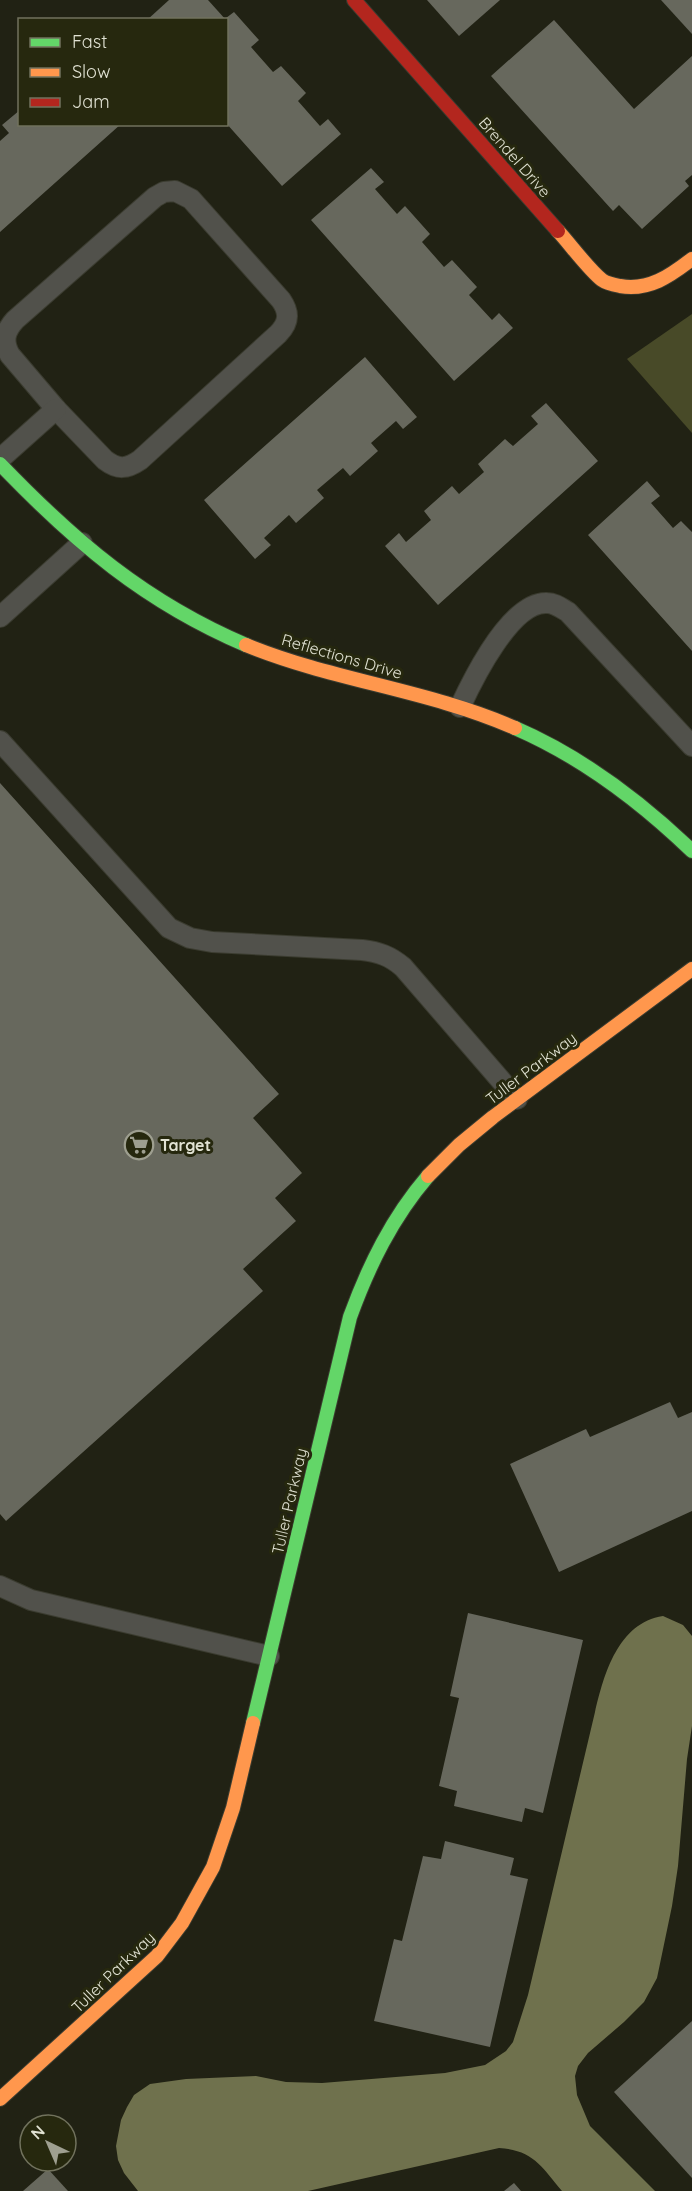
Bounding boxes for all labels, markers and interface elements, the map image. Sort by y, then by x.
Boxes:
legend [18,18,228,126]
text: Fast [72,30,107,53]
text: Slow [72,60,110,83]
text: Jam [72,90,110,113]
street label: Brendel Drive [475,113,555,201]
street label: Reflections Drive [279,629,405,683]
street label: Tuller Parkway [482,1027,580,1109]
supermarket icon: Target [123,1129,155,1161]
place label: Target [160,1135,211,1155]
street label: Tuller Parkway [267,1446,311,1556]
street label: Tuller Parkway [67,1927,159,2017]
north arrow [18,2113,78,2173]
text: N [26,2121,49,2143]

